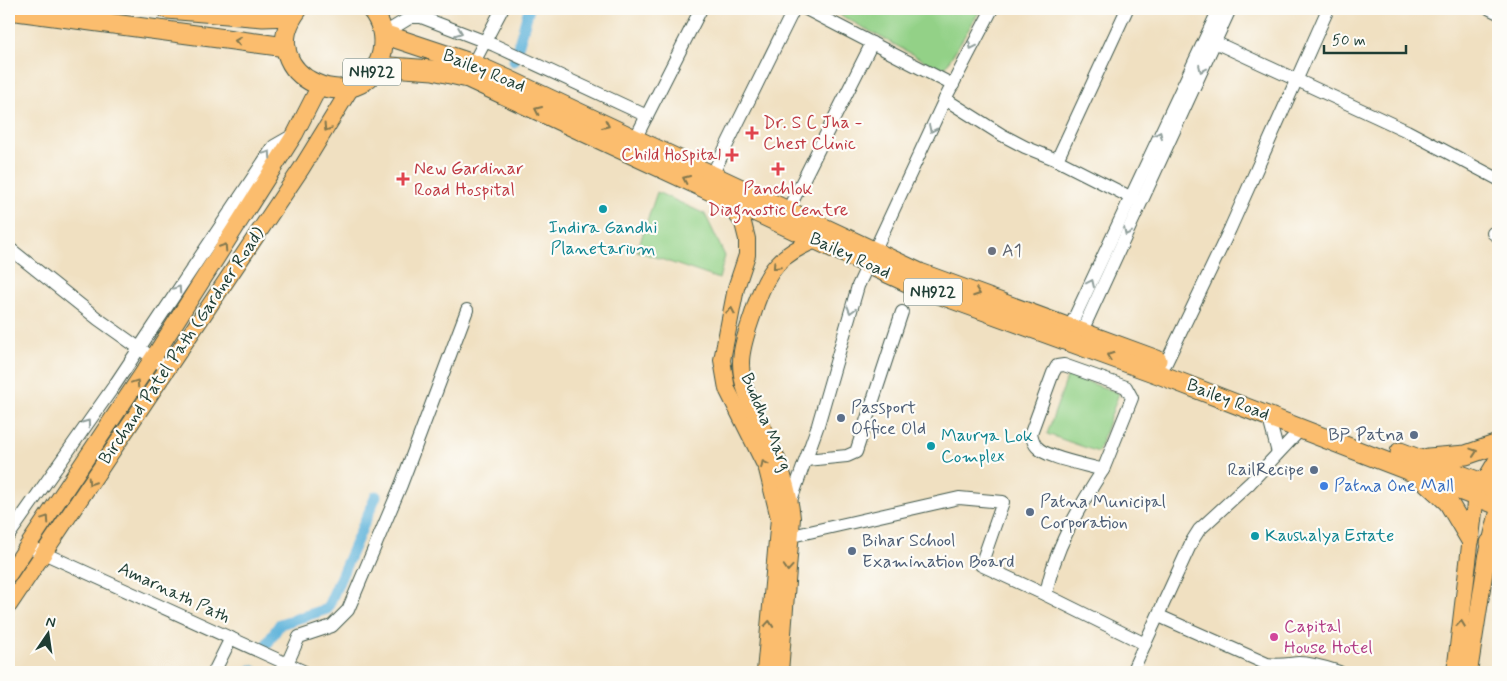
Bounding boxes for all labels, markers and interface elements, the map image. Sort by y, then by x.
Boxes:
scale bar [1324,22,1407,54]
one-way arrow [454,26,463,36]
text: 50 m [1332,31,1366,51]
one-way arrow [233,36,241,47]
one-way arrow [968,41,978,50]
street label: Bailey Road [439,44,529,98]
road number: NH922 [343,58,401,86]
one-way arrow [1198,64,1208,73]
one-way arrow [534,106,543,116]
place label: Dr. S C Jha - Chest Clinic [763,111,863,156]
one-way arrow [601,119,610,129]
one-way arrow [323,122,333,131]
one-way arrow [927,124,938,133]
marker: Dr. S C Jha - Chest Clinic [745,126,759,140]
one-way arrow [1153,131,1164,140]
place label: Child Hospital [621,143,721,167]
marker: Child Hospital [725,148,739,162]
one-way arrow [262,150,272,159]
place label: New Gardinar Road Hospital [414,157,524,202]
marker: Panchlok Diagnostic Centre [771,162,785,176]
marker: New Gardinar Road Hospital [396,172,410,186]
one-way arrow [682,175,691,185]
place label: Panchlok Diagnostic Centre [708,177,848,224]
marker: Indira Gandhi Planetarium [597,203,609,215]
place label: Indira Gandhi Planetarium [549,216,657,261]
street label: Birchand Patel Path (Gardner Road) [93,222,271,469]
street label: Bailey Road [806,227,894,285]
one-way arrow [1122,227,1133,236]
place label: A1 [1002,239,1022,263]
one-way arrow [217,243,227,252]
marker: A1 [986,245,998,257]
one-way arrow [773,260,782,269]
road number: NH922 [904,278,962,306]
one-way arrow [1084,279,1094,288]
one-way arrow [172,285,181,294]
one-way arrow [972,287,980,297]
one-way arrow [847,305,857,314]
one-way arrow [726,307,736,316]
one-way arrow [1106,352,1114,362]
street label: Buddha Marg [735,369,797,475]
street label: Bailey Road [1183,373,1273,427]
one-way arrow [130,380,139,389]
place label: Passport Office Old [851,396,926,441]
marker: Passport Office Old [835,412,847,424]
one-way arrow [81,419,90,429]
place label: BP Patna [1328,423,1404,447]
place label: Maurya Lok Complex [941,424,1033,469]
marker: BP Patna [1408,429,1420,441]
marker: Maurya Lok Complex [925,440,937,452]
one-way arrow [1469,448,1478,458]
place label: RailRecipe [1227,458,1304,482]
one-way arrow [760,460,770,469]
marker: RailRecipe [1308,464,1320,476]
place label: Patna One Mall [1334,474,1454,498]
one-way arrow [88,476,97,485]
marker: Patna One Mall [1318,480,1330,492]
place label: Patna Municipal Corporation [1040,490,1166,535]
marker: Patna Municipal Corporation [1024,506,1036,518]
one-way arrow [40,515,49,524]
place label: Kaushalya Estate [1265,524,1395,548]
place label: Bihar School Examination Board [862,529,1015,574]
marker: Kaushalya Estate [1249,530,1261,542]
marker: Bihar School Examination Board [846,545,858,557]
street label: Amarnath Path [114,557,234,629]
one-way arrow [783,565,794,573]
north arrow [22,608,72,658]
text: N [44,612,57,632]
place label: Capital House Hotel [1284,615,1373,660]
one-way arrow [764,619,775,627]
one-way arrow [1455,619,1466,627]
marker: Capital House Hotel [1268,631,1280,643]

